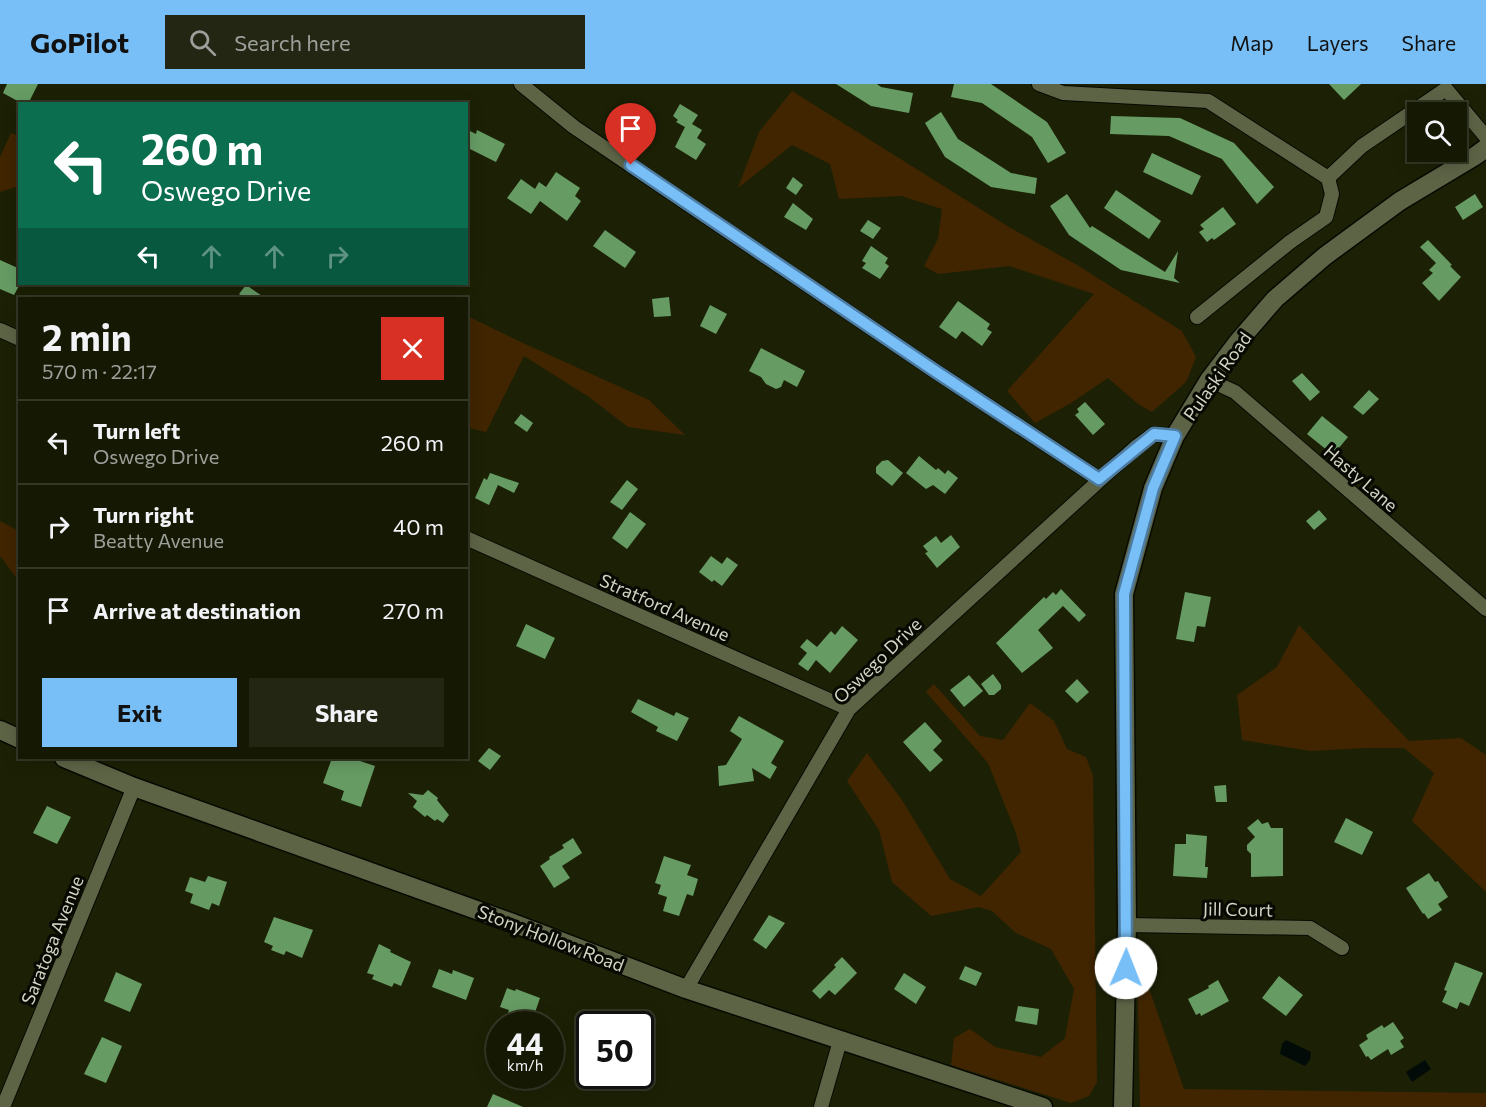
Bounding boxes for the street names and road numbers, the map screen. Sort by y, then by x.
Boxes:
street label: Pulaski Road [1178,327,1256,425]
street label: Hasty Lane [1320,440,1402,516]
street label: Stratford Avenue [597,569,733,645]
street label: Oswego Drive [829,613,925,707]
street label: Saratoga Avenue [16,872,88,1008]
street label: Jill Court [1203,897,1273,921]
street label: Stony Hollow Road [475,900,627,976]

